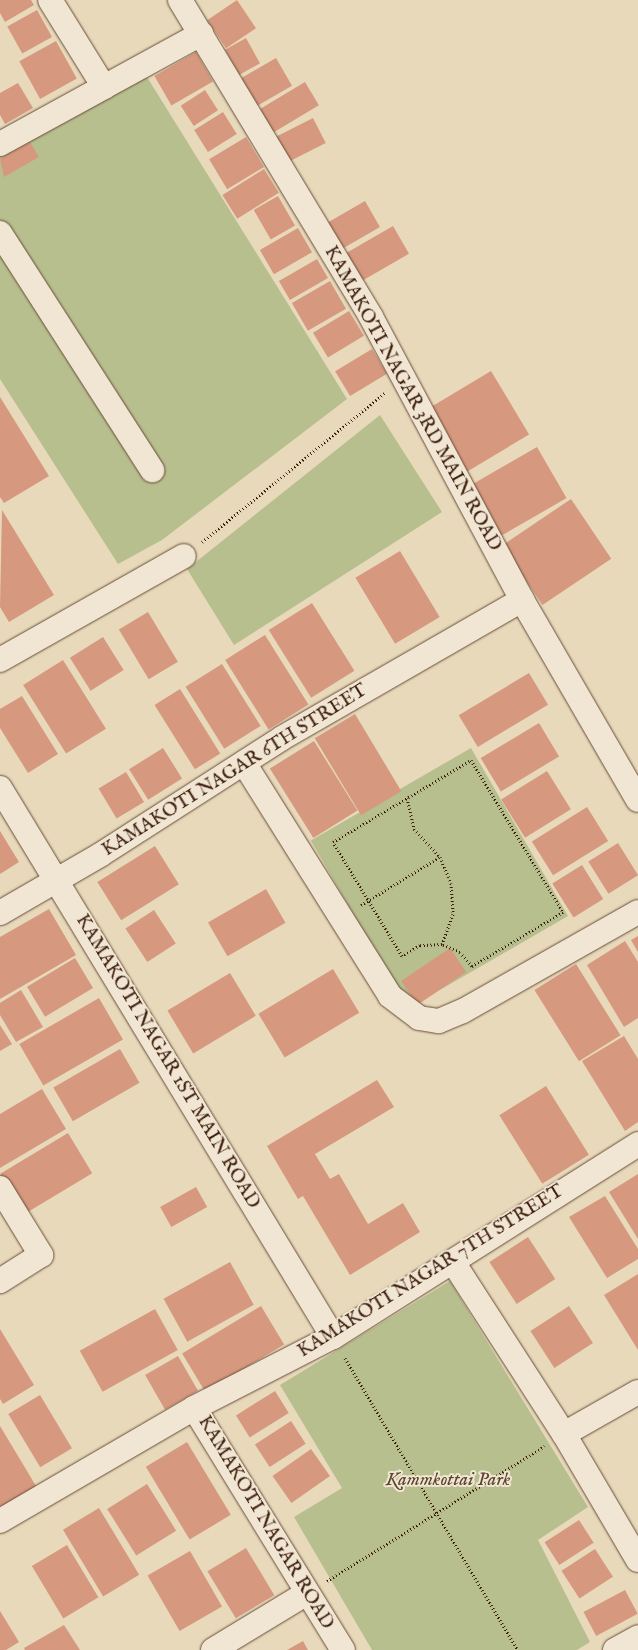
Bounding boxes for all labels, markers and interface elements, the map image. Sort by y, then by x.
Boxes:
street label: KAMAKOTI NAGAR 3RD MAIN ROAD [318,242,506,556]
street label: KAMAKOTI NAGAR 6TH STREET [98,680,372,862]
street label: KAMAKOTI NAGAR 1ST MAIN ROAD [70,911,264,1213]
street label: KAMAKOTI NAGAR 7TH STREET [294,1181,568,1363]
street label: KAMAKOTI NAGAR ROAD [192,1412,338,1634]
park label: Kammkottai Park [386,1470,510,1492]

